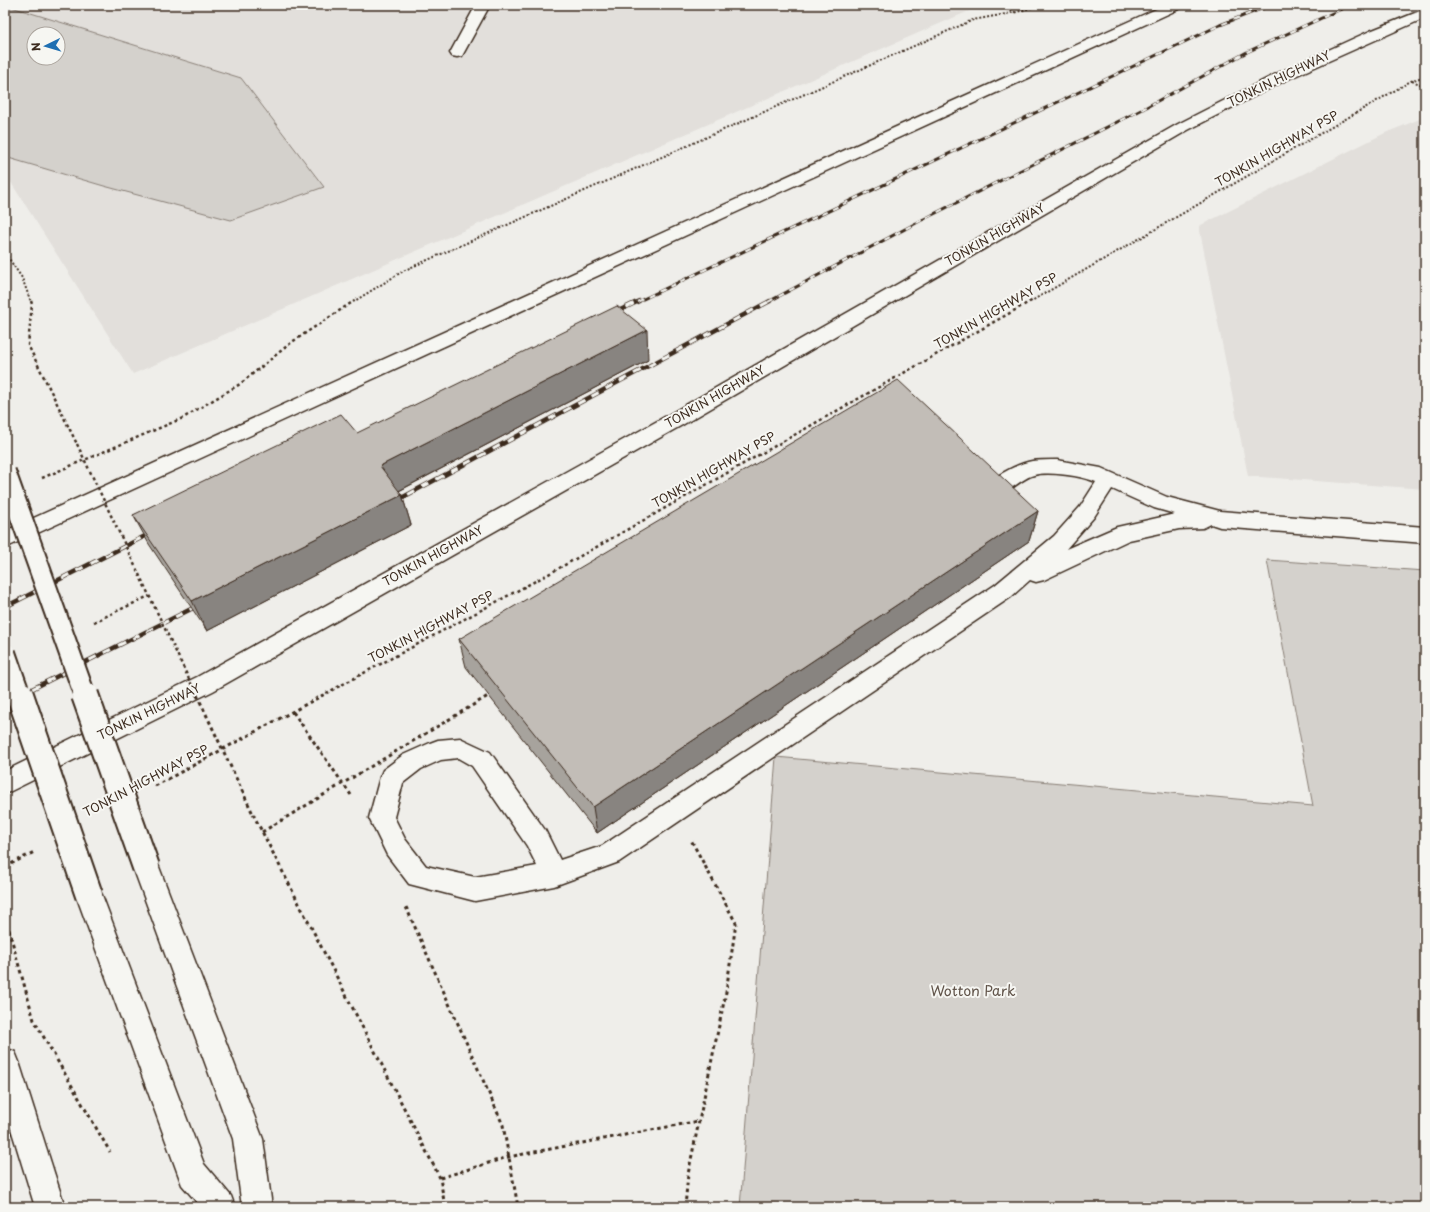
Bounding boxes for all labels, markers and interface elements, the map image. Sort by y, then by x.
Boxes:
north arrow [26,26,66,66]
text: N [27,42,44,52]
street label: TONKIN HIGHWAY [1224,45,1333,111]
street label: TONKIN HIGHWAY PSP [1212,105,1342,191]
street label: TONKIN HIGHWAY [941,198,1048,270]
street label: TONKIN HIGHWAY PSP [931,267,1061,353]
street label: TONKIN HIGHWAY [661,360,768,432]
street label: TONKIN HIGHWAY PSP [649,426,779,512]
street label: TONKIN HIGHWAY [379,520,486,590]
street label: TONKIN HIGHWAY PSP [365,585,497,667]
street label: TONKIN HIGHWAY [94,678,203,744]
street label: TONKIN HIGHWAY PSP [80,739,212,821]
park label: Wotton Park [931,980,1016,1001]

